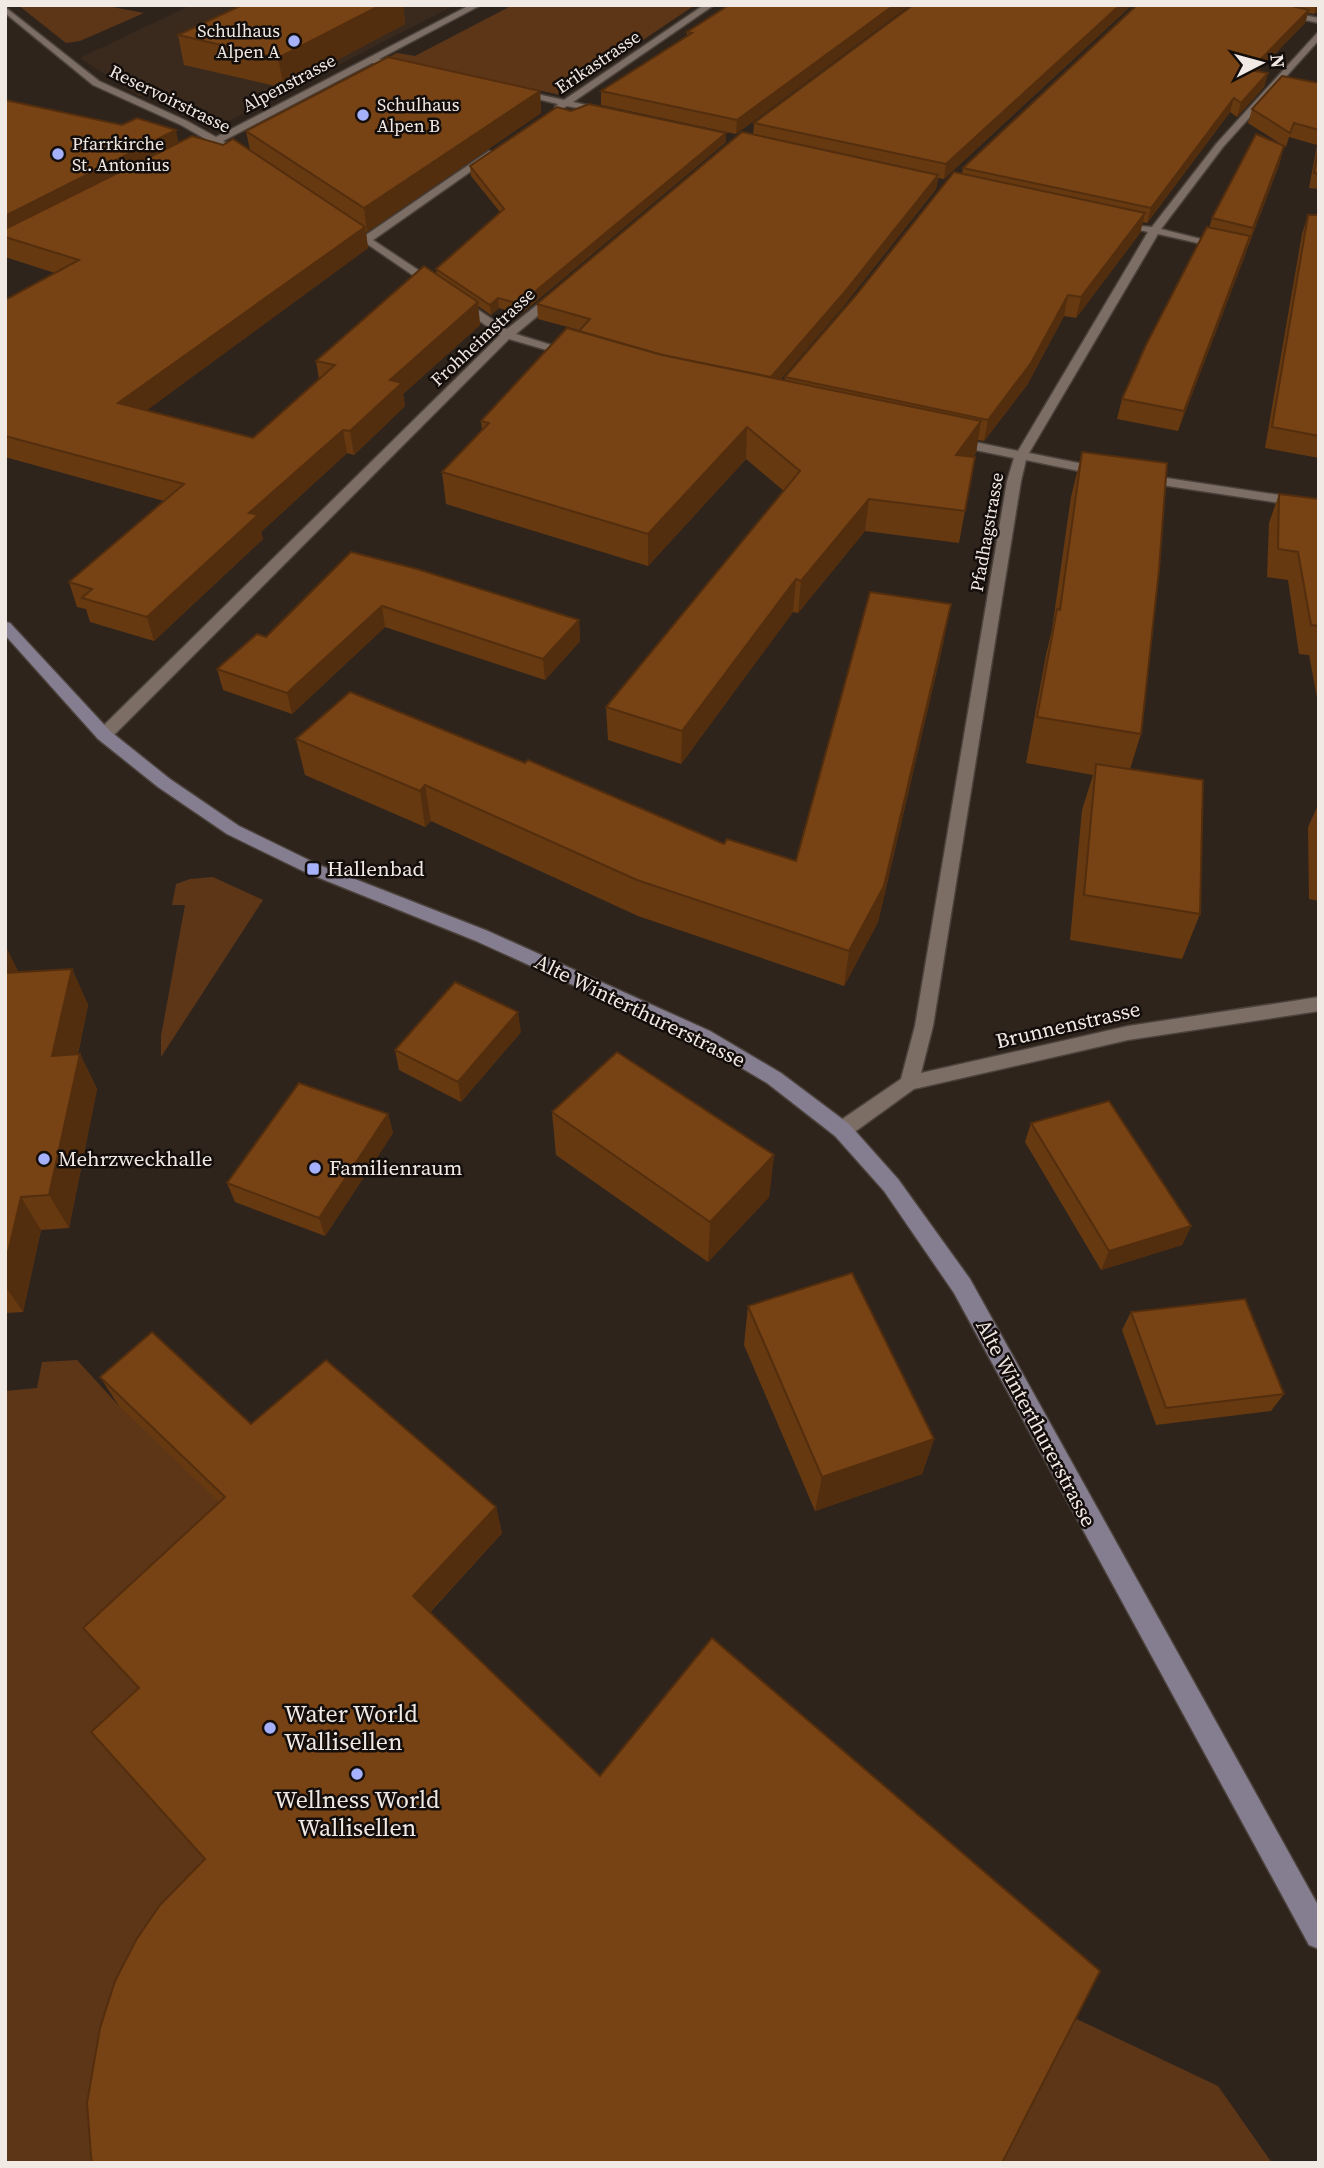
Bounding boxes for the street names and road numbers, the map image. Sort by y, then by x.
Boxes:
street label: Erikastrasse [550,24,645,99]
street label: Alpenstrasse [238,47,340,118]
street label: Reservoirstrasse [105,58,235,139]
street label: Frohheimstrasse [425,282,540,392]
street label: Pfadhagstrasse [964,470,1009,593]
street label: Alte Winterthurerstrasse [530,947,751,1074]
street label: Brunnenstrasse [993,994,1143,1055]
street label: Alte Winterthurerstrasse [969,1314,1104,1532]

